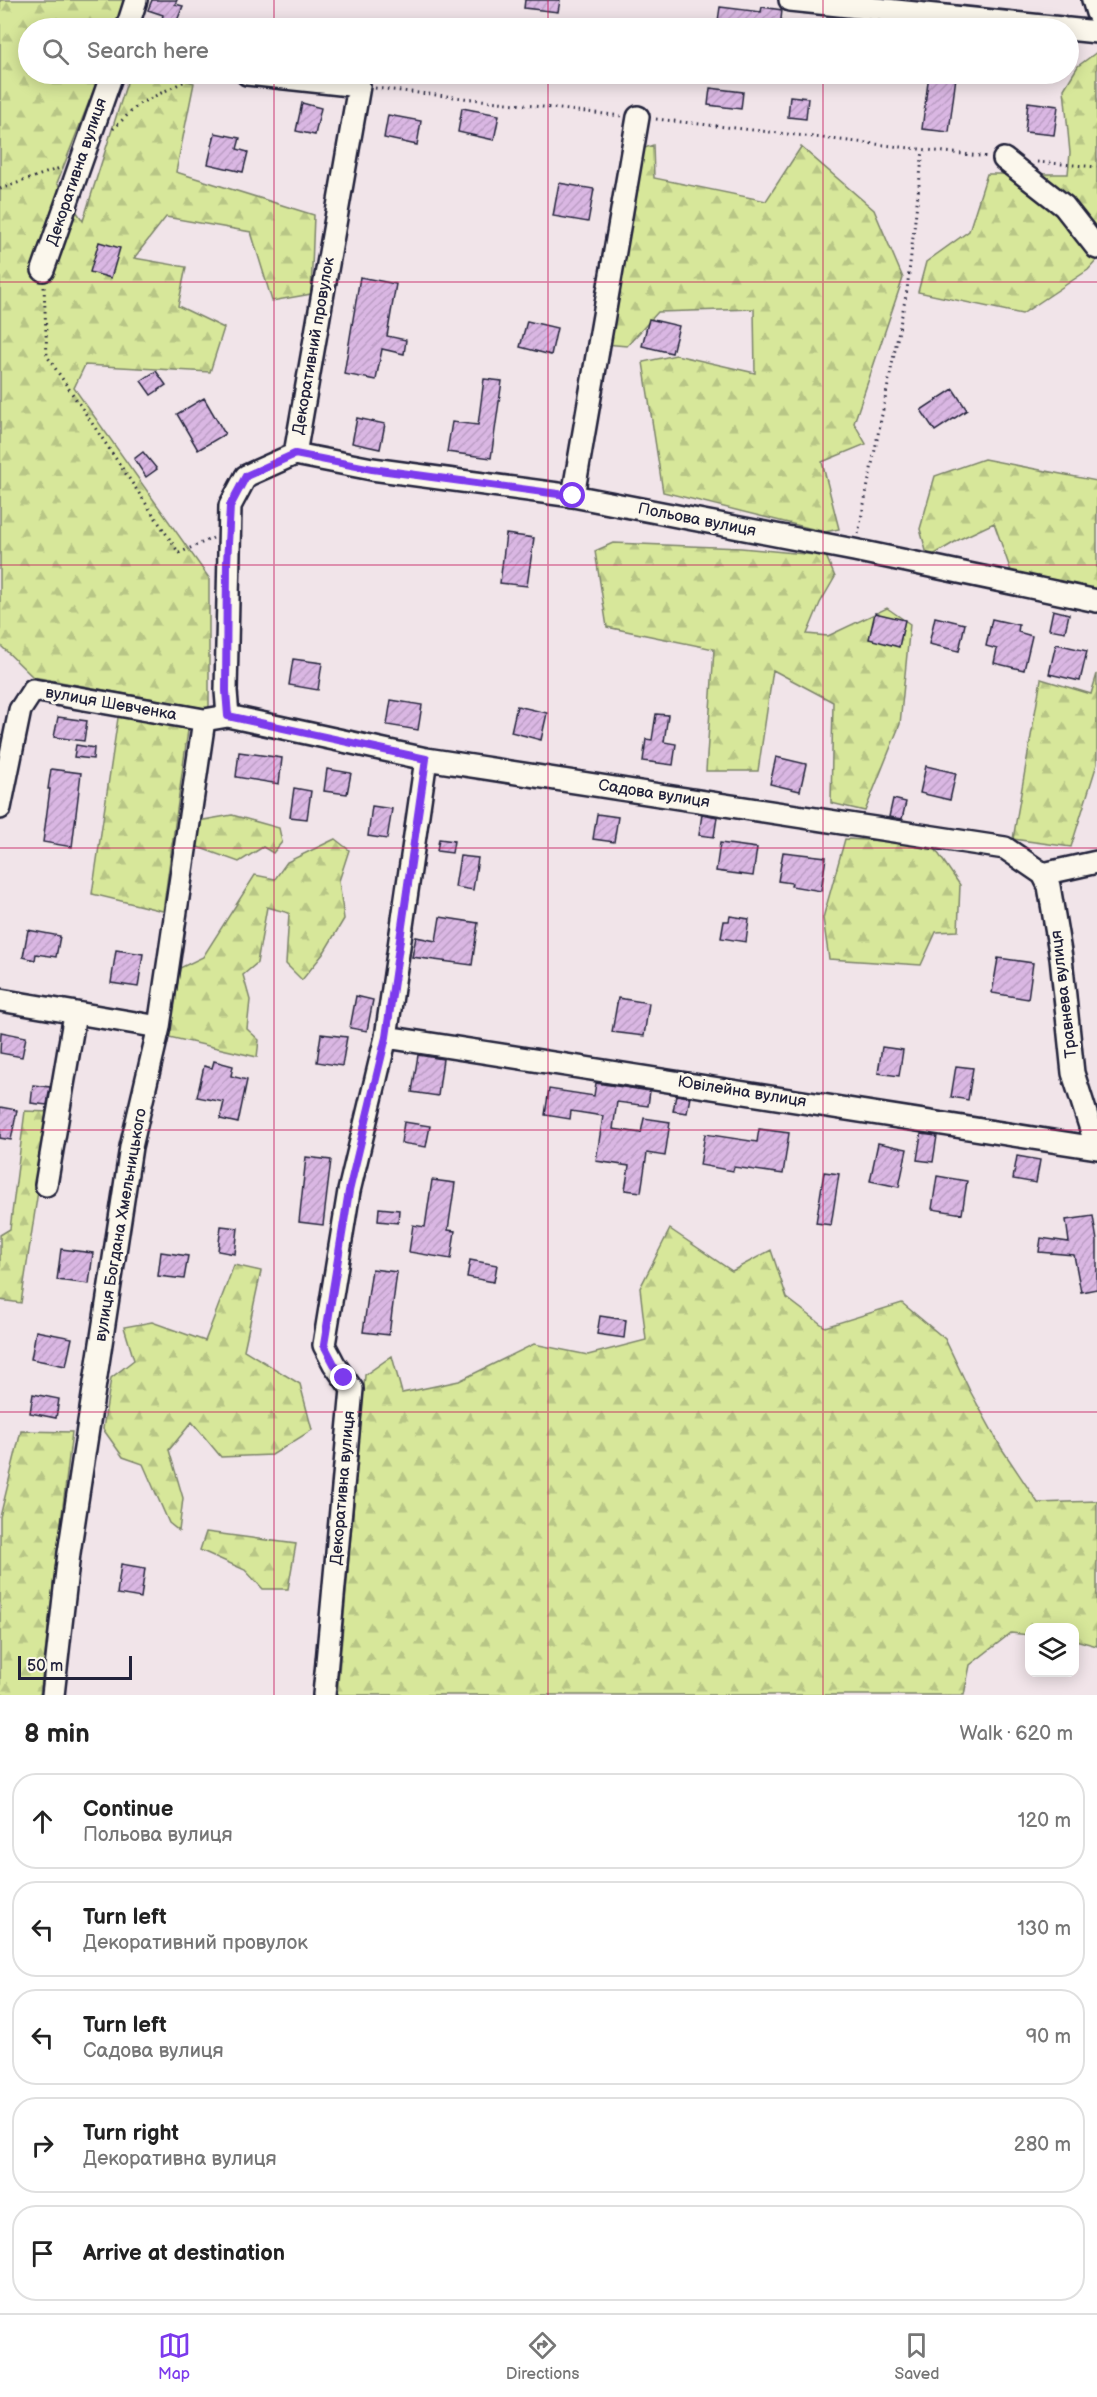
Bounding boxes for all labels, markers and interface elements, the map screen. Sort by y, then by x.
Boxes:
search box [18,18,1079,84]
icon: search [39,35,72,68]
text: Search here [87,38,209,65]
street label: Декоративна вулиця [43,96,111,248]
street label: Декоративний провулок [289,255,339,436]
route start [559,482,585,508]
street label: Польова вулиця [636,499,758,541]
street label: вулиця Шевченка [44,683,179,725]
street label: Садова вулиця [597,776,711,812]
street label: Травнева вулиця [1047,929,1081,1059]
street label: Ювілейна вулиця [676,1072,808,1112]
street label: вулиця Богдана Хмельницького [91,1107,151,1343]
route end [330,1364,356,1390]
street label: Декоративна вулиця [327,1410,359,1566]
map controls [1025,1623,1079,1677]
button: layers [1025,1623,1079,1677]
scale bar [18,1653,132,1680]
text: 50 m [27,1657,63,1676]
text: 8 min [24,1719,90,1750]
text: Walk · 620 m [960,1722,1073,1746]
text: Continue [83,1796,173,1823]
icon: ahead [26,1805,59,1838]
text: 120 m [1018,1809,1071,1833]
text: Польова вулиця [83,1823,233,1847]
text: Turn left [83,1904,167,1931]
icon: left [26,1913,59,1946]
text: 130 m [1017,1917,1071,1941]
text: Декоративний провулок [83,1931,308,1955]
text: Turn left [83,2012,167,2039]
icon: left [26,2021,59,2054]
text: 90 m [1026,2025,1071,2049]
text: Садова вулиця [83,2039,224,2063]
text: Turn right [83,2120,179,2147]
icon: right [26,2129,59,2162]
text: 280 m [1014,2133,1071,2157]
text: Декоративна вулиця [83,2147,277,2171]
icon: arrive [26,2237,59,2270]
text: Arrive at destination [83,2240,285,2267]
tab: Map [158,2329,191,2384]
tab: Directions [506,2329,579,2384]
tab: Saved [894,2329,939,2384]

